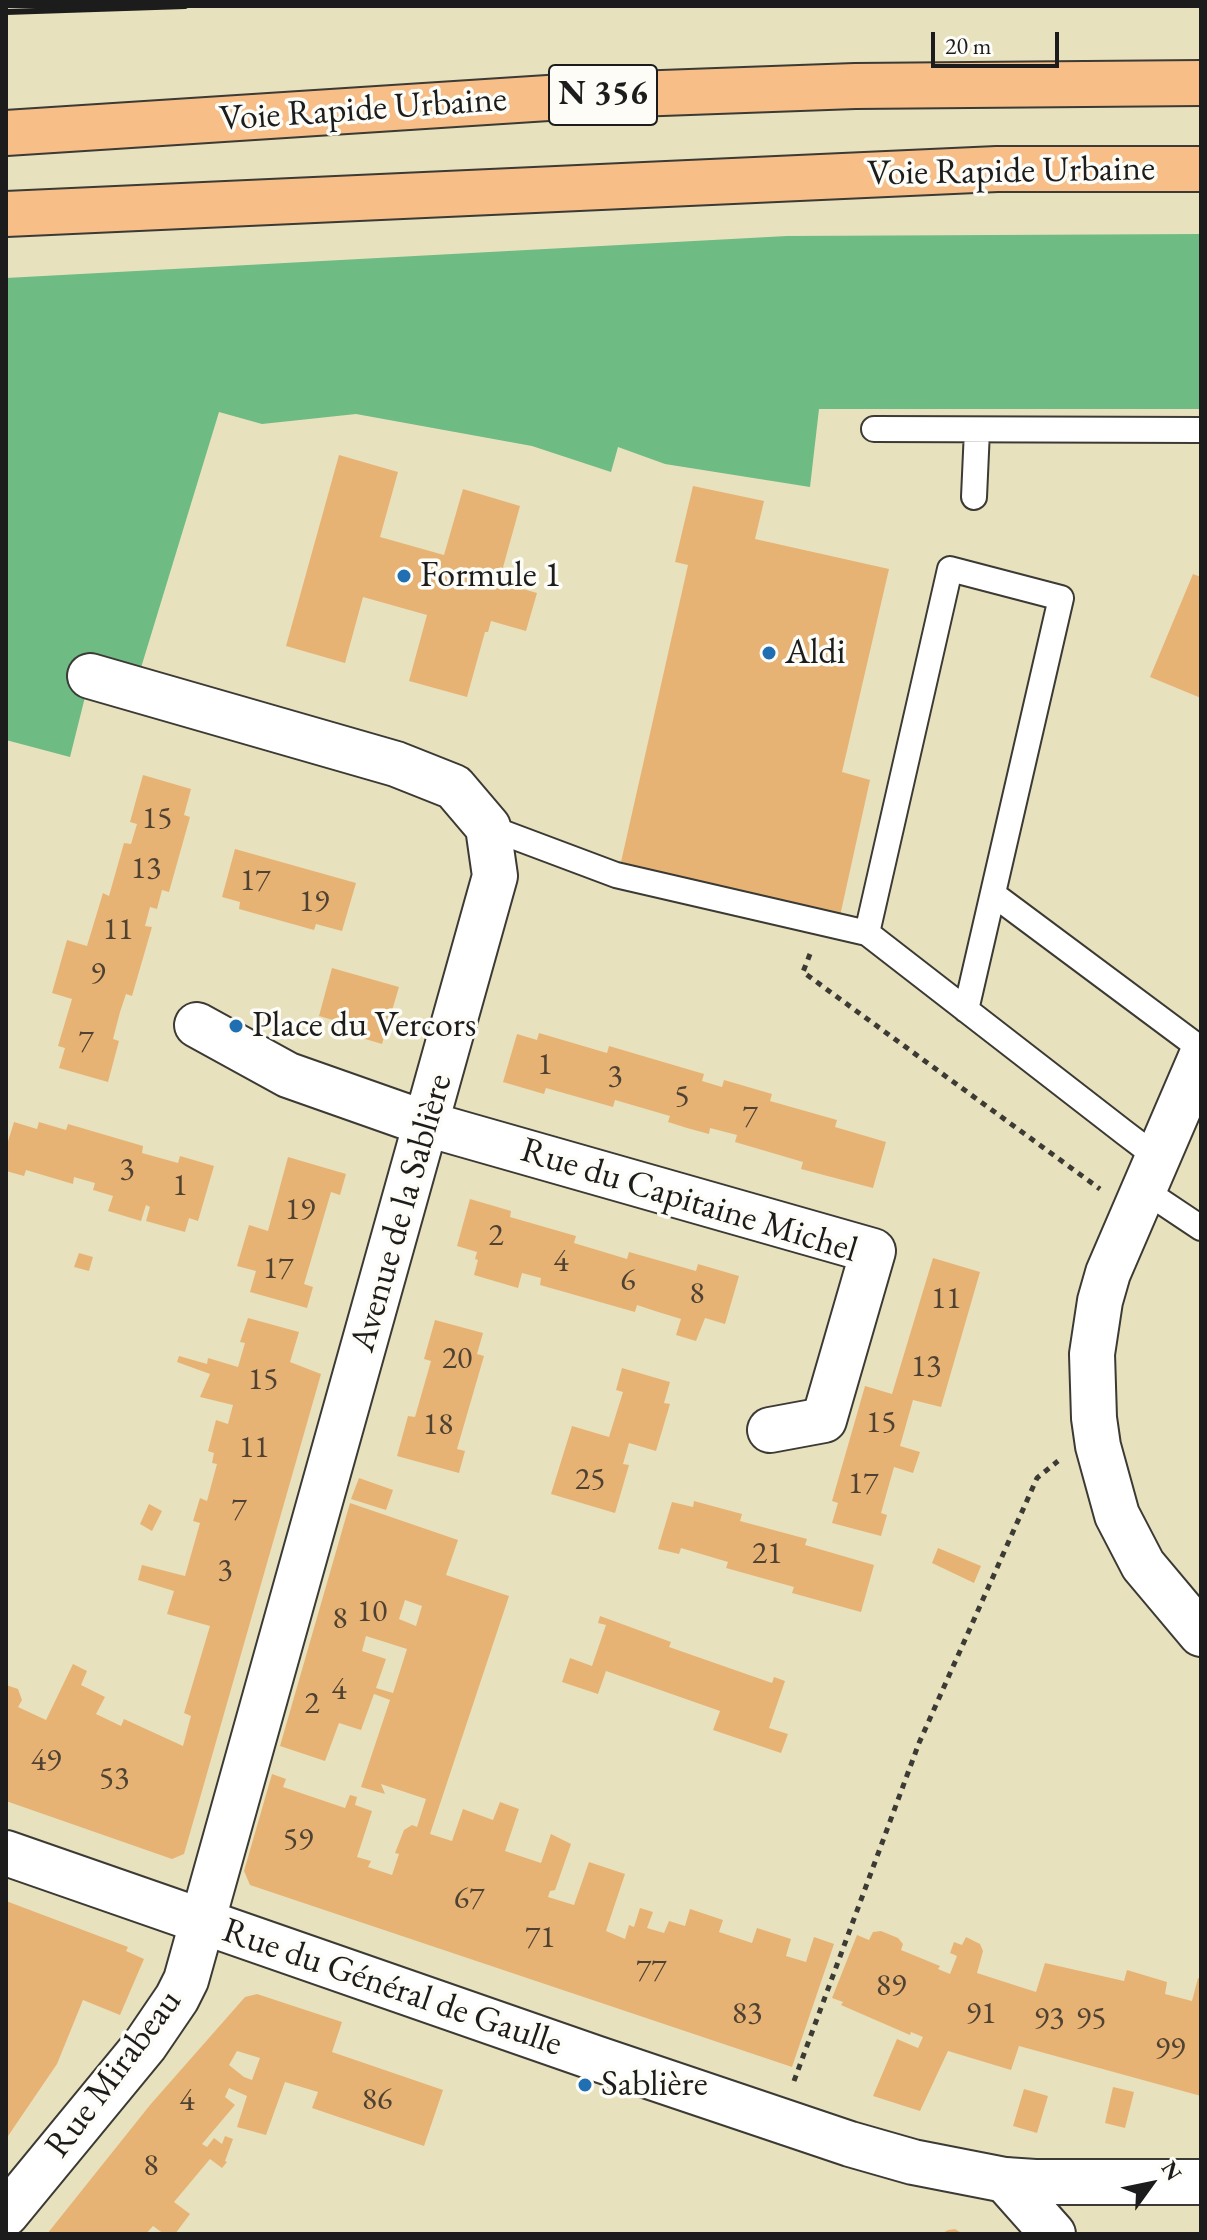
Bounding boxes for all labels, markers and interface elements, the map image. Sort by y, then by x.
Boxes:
scale bar [935,16,1063,66]
text: 20 m [945,30,992,61]
road number: N 356 [549,65,657,125]
street label: Voie Rapide Urbaine [218,78,508,142]
street label: Voie Rapide Urbaine [867,148,1155,196]
place label: Formule 1 [420,554,561,598]
marker: Formule 1 [395,567,413,585]
place label: Aldi [785,631,846,675]
marker: Aldi [760,644,778,662]
house number: 15 [142,800,172,838]
house number: 13 [131,850,161,888]
house number: 17 [240,862,270,900]
house number: 19 [299,883,329,921]
house number: 11 [103,911,133,949]
house number: 9 [90,955,106,993]
place label: Place du Vercors [252,1004,476,1048]
marker: Place du Vercors [227,1017,245,1035]
house number: 7 [78,1023,94,1061]
house number: 1 [537,1046,553,1084]
house number: 3 [607,1058,623,1096]
street label: Avenue de la Sablière [342,1069,462,1357]
house number: 5 [674,1078,690,1116]
house number: 7 [742,1098,758,1136]
street label: Rue du Capitaine Michel [516,1129,862,1273]
house number: 3 [119,1151,135,1189]
house number: 1 [172,1167,188,1205]
house number: 19 [285,1191,315,1229]
house number: 2 [488,1217,504,1255]
house number: 4 [553,1243,569,1281]
house number: 17 [263,1250,293,1288]
house number: 6 [620,1262,636,1300]
house number: 8 [689,1275,705,1313]
house number: 11 [931,1280,961,1318]
house number: 20 [442,1340,472,1378]
house number: 13 [911,1348,941,1386]
house number: 15 [248,1361,278,1399]
house number: 15 [866,1404,896,1442]
house number: 18 [423,1406,453,1444]
house number: 11 [239,1429,269,1467]
house number: 25 [575,1461,605,1499]
house number: 17 [848,1465,878,1503]
house number: 7 [231,1491,247,1529]
house number: 21 [752,1535,782,1573]
house number: 3 [217,1552,233,1590]
house number: 10 [357,1593,387,1631]
house number: 8 [332,1600,348,1638]
house number: 4 [331,1671,347,1709]
house number: 2 [304,1685,320,1723]
house number: 49 [31,1742,61,1780]
house number: 53 [99,1760,129,1798]
house number: 59 [283,1821,313,1859]
house number: 67 [454,1880,484,1918]
street label: Rue du Général de Gaulle [217,1910,567,2066]
house number: 71 [525,1919,555,1957]
house number: 77 [636,1952,666,1990]
house number: 89 [876,1967,906,2005]
street label: Rue Mirabeau [37,1981,191,2167]
house number: 83 [732,1995,762,2033]
house number: 91 [966,1995,996,2033]
house number: 93 [1034,2000,1064,2038]
house number: 95 [1076,2000,1106,2038]
house number: 99 [1155,2030,1185,2068]
place label: Sablière [601,2063,708,2107]
marker: Sablière [576,2076,594,2094]
house number: 86 [362,2081,392,2119]
house number: 4 [179,2082,195,2120]
north arrow [1111,2144,1191,2224]
house number: 8 [143,2147,159,2185]
text: N [1155,2155,1189,2186]

